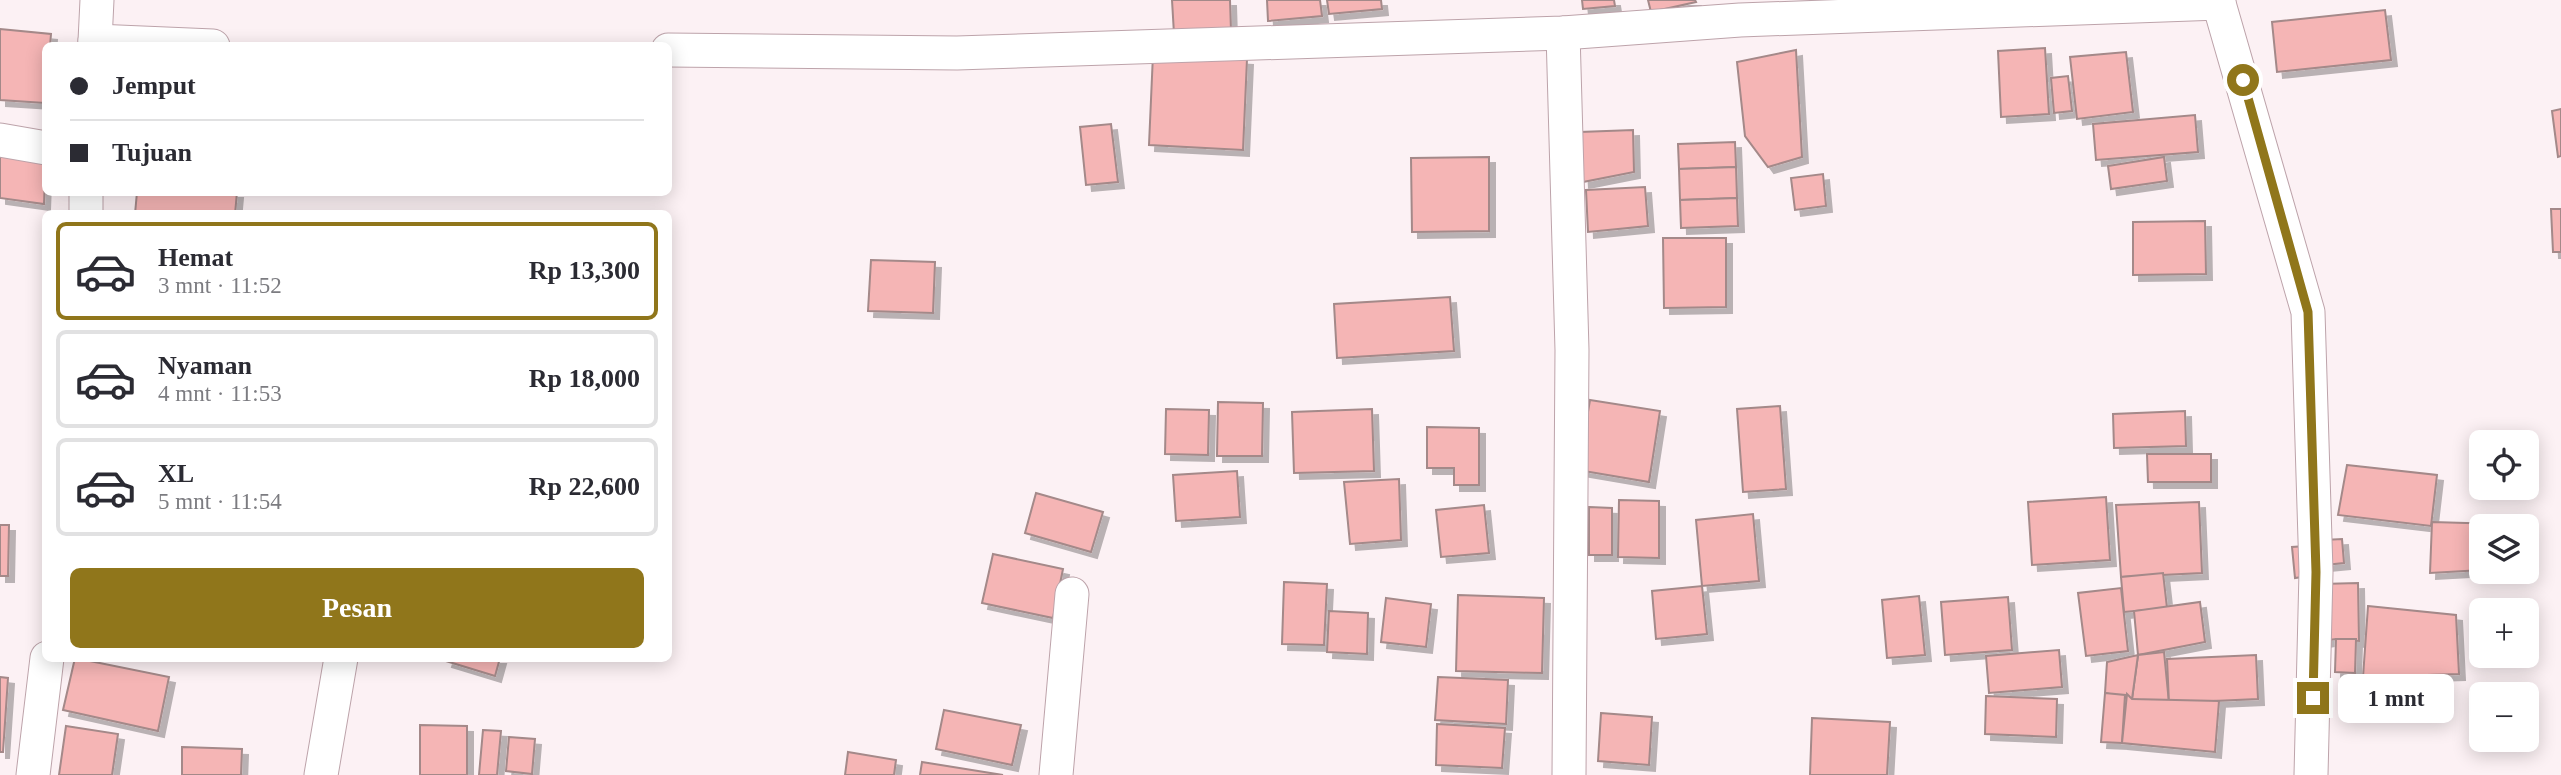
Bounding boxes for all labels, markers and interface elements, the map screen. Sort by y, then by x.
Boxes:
route start [2227,64,2259,96]
text: Jemput [112,71,196,100]
text: Tujuan [112,138,192,167]
icon: car [74,240,137,303]
text: Hemat [158,243,233,272]
text: Rp 13,300 [529,256,640,285]
text: 3 mnt · 11:52 [158,273,282,298]
icon: car [74,348,137,411]
text: Nyaman [158,351,252,380]
text: Rp 18,000 [529,364,640,393]
text: 4 mnt · 11:53 [158,381,282,406]
map controls [2469,430,2539,752]
button: locate [2469,430,2539,500]
icon: car [74,456,137,519]
text: XL [158,459,194,488]
text: Rp 22,600 [529,472,640,501]
text: 5 mnt · 11:54 [158,489,282,514]
button: layers [2469,514,2539,584]
button: Pesan [70,568,644,648]
button: + [2469,598,2539,668]
callout: 1 mnt [2338,674,2453,722]
route end [2297,682,2329,714]
button: − [2469,682,2539,752]
text: 1 mnt [2368,686,2424,711]

